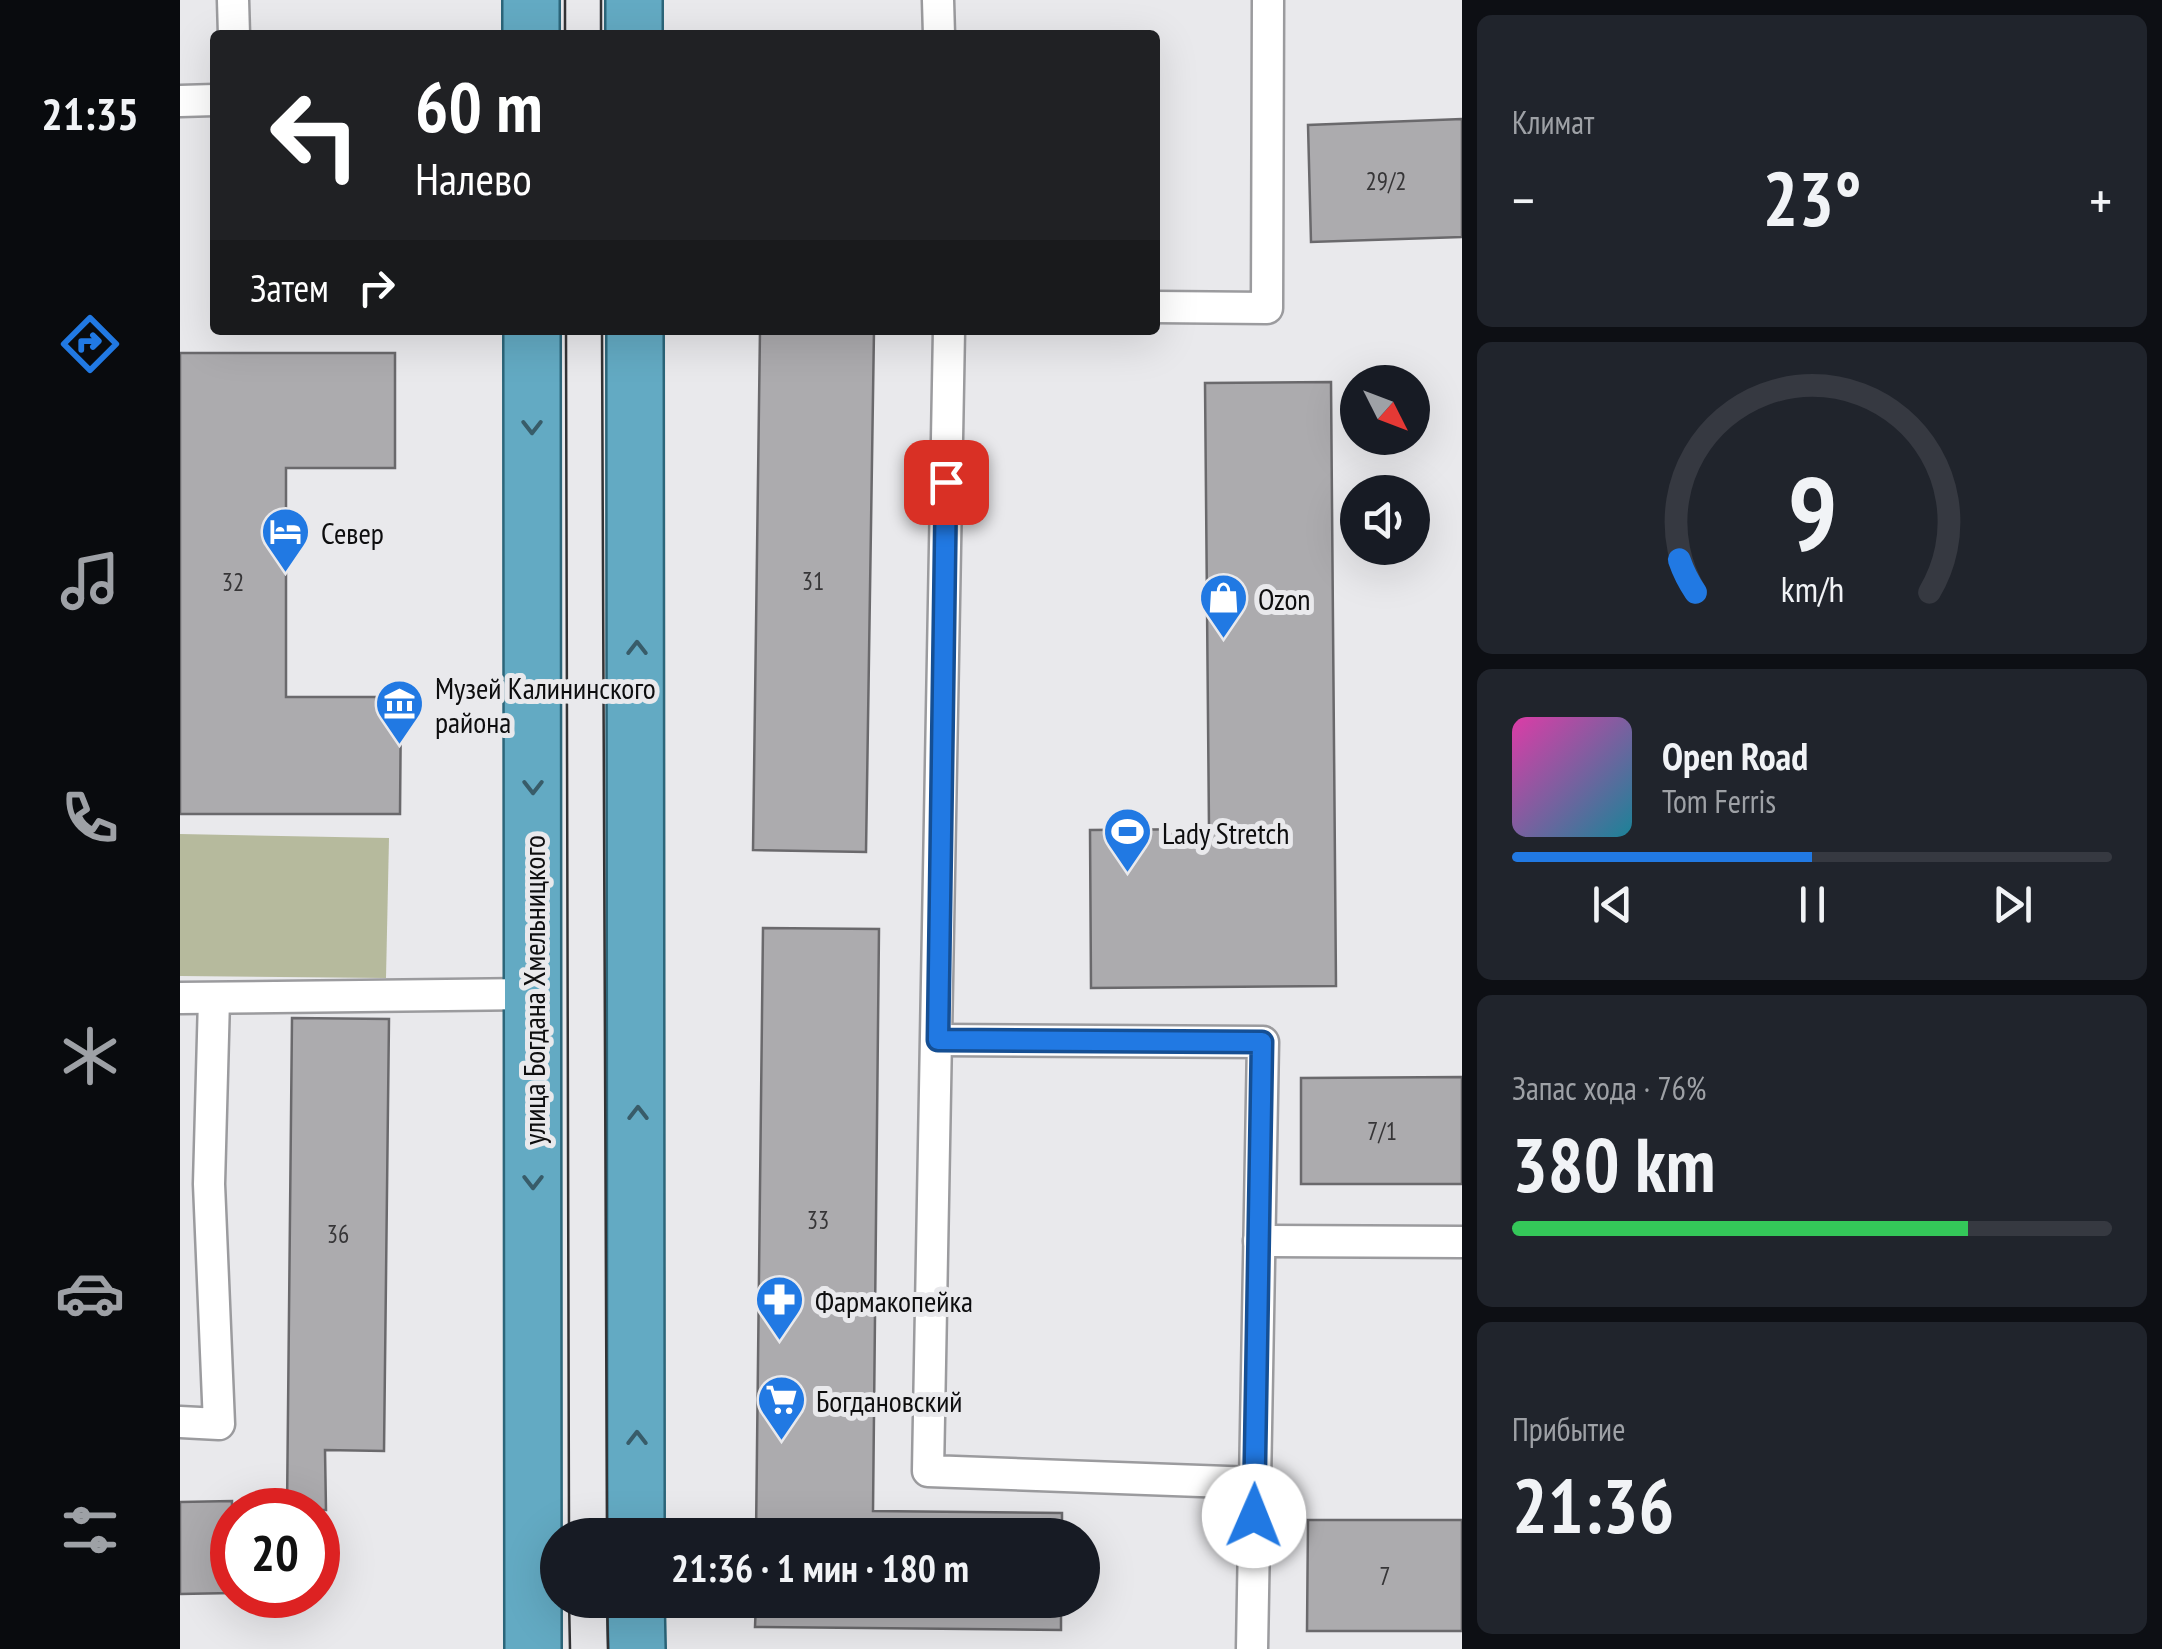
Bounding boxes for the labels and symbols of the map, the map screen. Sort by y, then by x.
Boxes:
house number: 29/2 [1365,165,1407,197]
north arrow [1340,365,1430,455]
one-way arrow [521,420,543,436]
pin [904,440,989,525]
hotel icon: Север [260,506,312,574]
place label: Север [321,513,384,552]
house number: 31 [802,565,824,597]
house number: 32 [222,566,244,598]
shop icon: Ozon [1197,572,1249,640]
place label: Ozon [1258,579,1311,618]
one-way arrow [626,639,648,654]
place label: Музей Калининского района [435,668,656,741]
museum icon: Музей Калининского района [374,678,426,746]
one-way arrow [522,780,543,796]
sports icon: Lady Stretch [1101,806,1153,874]
place label: Lady Stretch [1162,813,1289,852]
street label: улица Богдана Хмельницкого [514,835,553,1145]
one-way arrow [627,1104,649,1120]
house number: 7/1 [1367,1115,1397,1147]
one-way arrow [522,1176,544,1191]
house number: 33 [807,1204,829,1236]
house number: 36 [327,1218,349,1250]
pharmacy icon: Фармакопейка [754,1274,806,1342]
place label: Фармакопейка [815,1281,973,1320]
supermarket icon: Богдановский [755,1374,807,1442]
place label: Богдановский [816,1381,963,1420]
one-way arrow [626,1429,648,1444]
position arrow [1202,1464,1306,1568]
speed limit sign: 20 [210,1488,340,1618]
house number: 7 [1379,1560,1391,1592]

